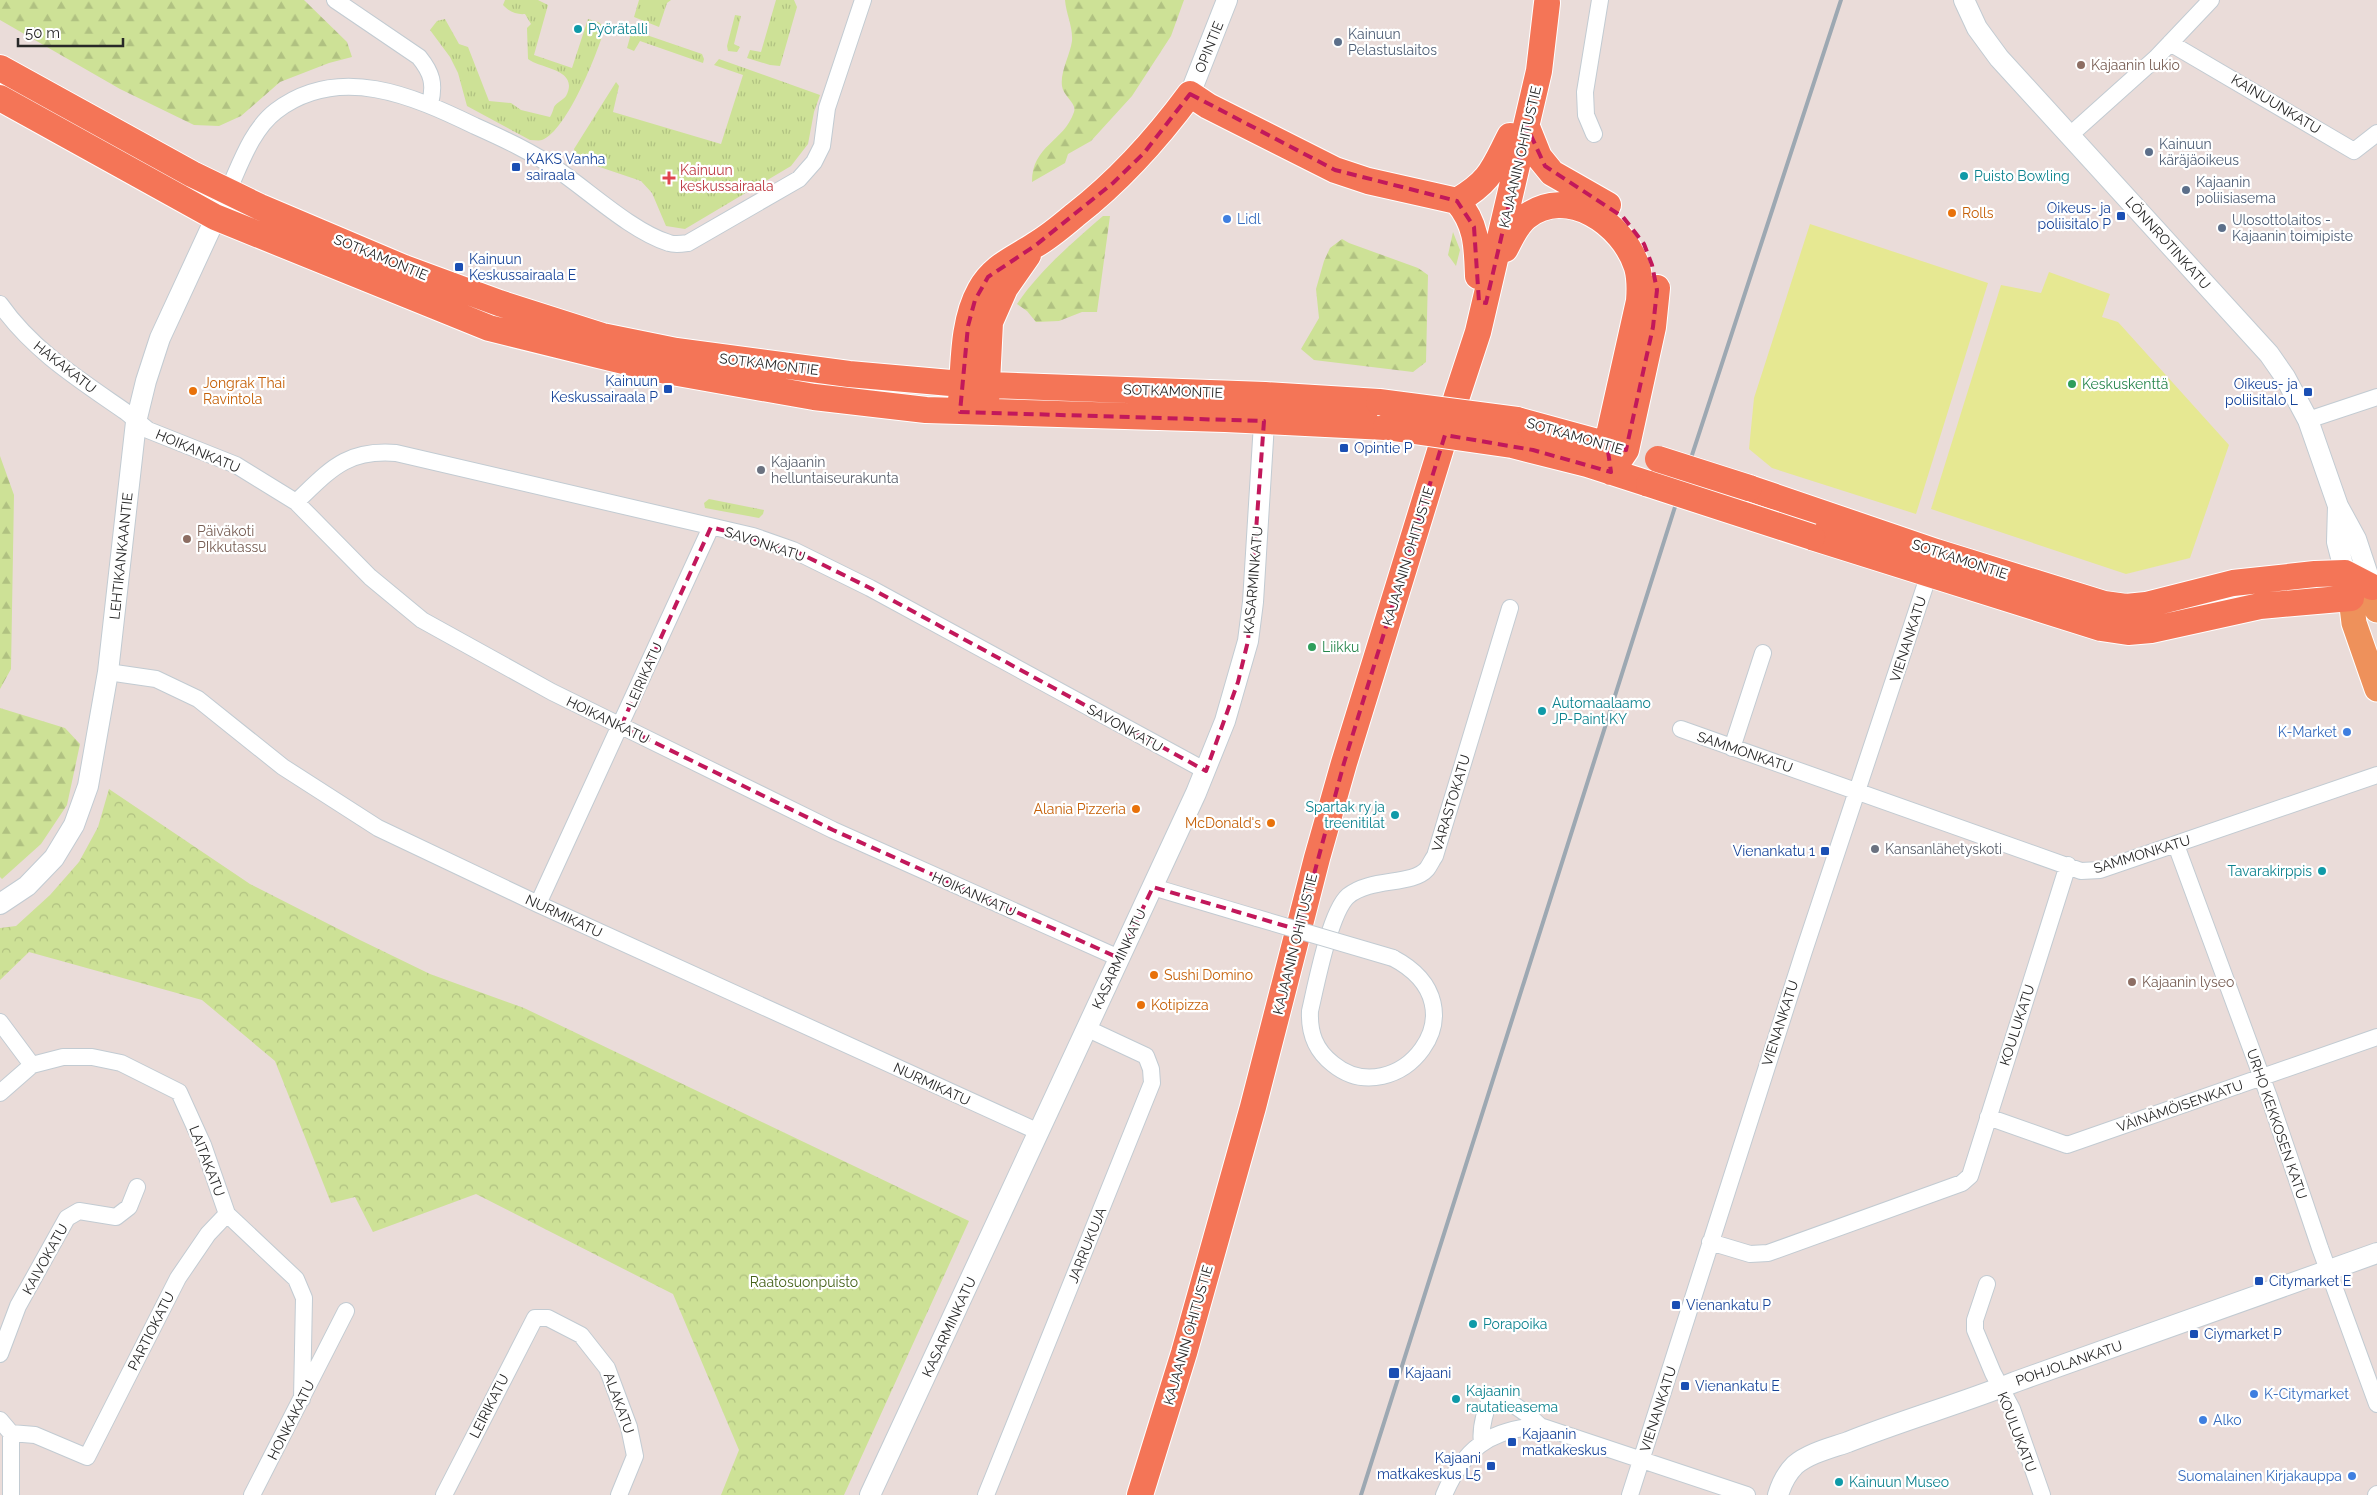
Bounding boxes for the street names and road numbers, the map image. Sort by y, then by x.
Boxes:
street label: OPINTIE [1191,19,1227,75]
street label: KAINUUNKATU [2228,71,2324,137]
street label: KAJAANIN OHITUSTIE [1496,85,1544,229]
street label: LÖNNROTINKATU [2122,192,2215,292]
street label: SOTKAMONTIE [332,231,430,283]
street label: HAKAKATU [31,338,99,396]
street label: SOTKAMONTIE [718,350,820,378]
street label: SOTKAMONTIE [1123,381,1223,401]
street label: SOTKAMONTIE [1525,415,1625,457]
street label: HOIKANKATU [153,426,243,476]
street label: KAJAANIN OHITUSTIE [1379,484,1437,628]
street label: LEHTIKANKAANTIE [106,492,136,620]
street label: SAVONKATU [723,523,807,565]
street label: KASARMINKATU [1240,525,1266,635]
street label: SOTKAMONTIE [1910,536,2010,582]
street label: VIENANKATU [1887,594,1929,684]
street label: LEIRIKATU [623,640,665,710]
street label: HOIKANKATU [564,693,652,747]
street label: SAVONKATU [1084,701,1166,755]
street label: SAMMONKATU [1695,728,1795,776]
street label: VARASTOKATU [1429,753,1473,853]
street label: SAMMONKATU [2092,832,2192,876]
street label: HOIKANKATU [930,868,1018,920]
street label: KAJAANIN OHITUSTIE [1270,872,1320,1016]
street label: NURMIKATU [523,891,605,941]
street label: KASARMINKATU [1089,906,1149,1012]
street label: VIENANKATU [1759,978,1801,1068]
street label: KOULUKATU [1996,982,2038,1068]
street label: URHO KEKKOSEN KATU [2244,1047,2310,1201]
street label: NURMIKATU [891,1059,973,1109]
street label: VÄINÄMÖISENKATU [2114,1075,2245,1135]
street label: LAITAKATU [186,1123,228,1199]
street label: JARRUKUJA [1065,1204,1110,1285]
street label: KAIVOKATU [19,1221,71,1297]
street label: KAJAANIN OHITUSTIE [1160,1263,1216,1407]
street label: KASARMINKATU [919,1274,979,1380]
street label: PARTIOKATU [124,1289,178,1373]
street label: POHJOLANKATU [2014,1337,2124,1389]
street label: VIENANKATU [1637,1364,1679,1454]
street label: ALAKATU [601,1370,637,1436]
street label: LEIRIKATU [466,1371,512,1441]
street label: HONKAKATU [264,1378,318,1462]
street label: KOULUKATU [1994,1390,2040,1474]

